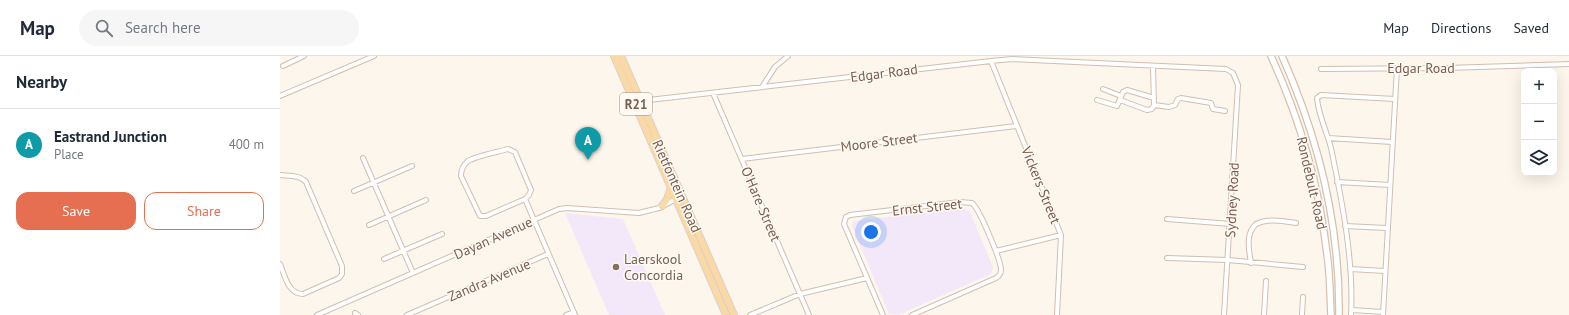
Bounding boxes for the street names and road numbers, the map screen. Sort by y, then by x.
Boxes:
street label: Edgar Road [1387,59,1455,77]
street label: Edgar Road [849,60,919,86]
road number: R21 [620,93,652,115]
street label: Moore Street [839,128,919,156]
street label: Rondebult Road [1293,135,1331,231]
street label: Rietfontein Road [648,137,706,235]
street label: Vickers Street [1017,143,1065,227]
street label: Sydney Road [1221,162,1243,238]
street label: O'Hare Street [737,164,785,244]
street label: Ernst Street [891,194,963,220]
street label: Dayan Avenue [451,213,535,263]
street label: Zandra Avenue [445,254,533,306]

